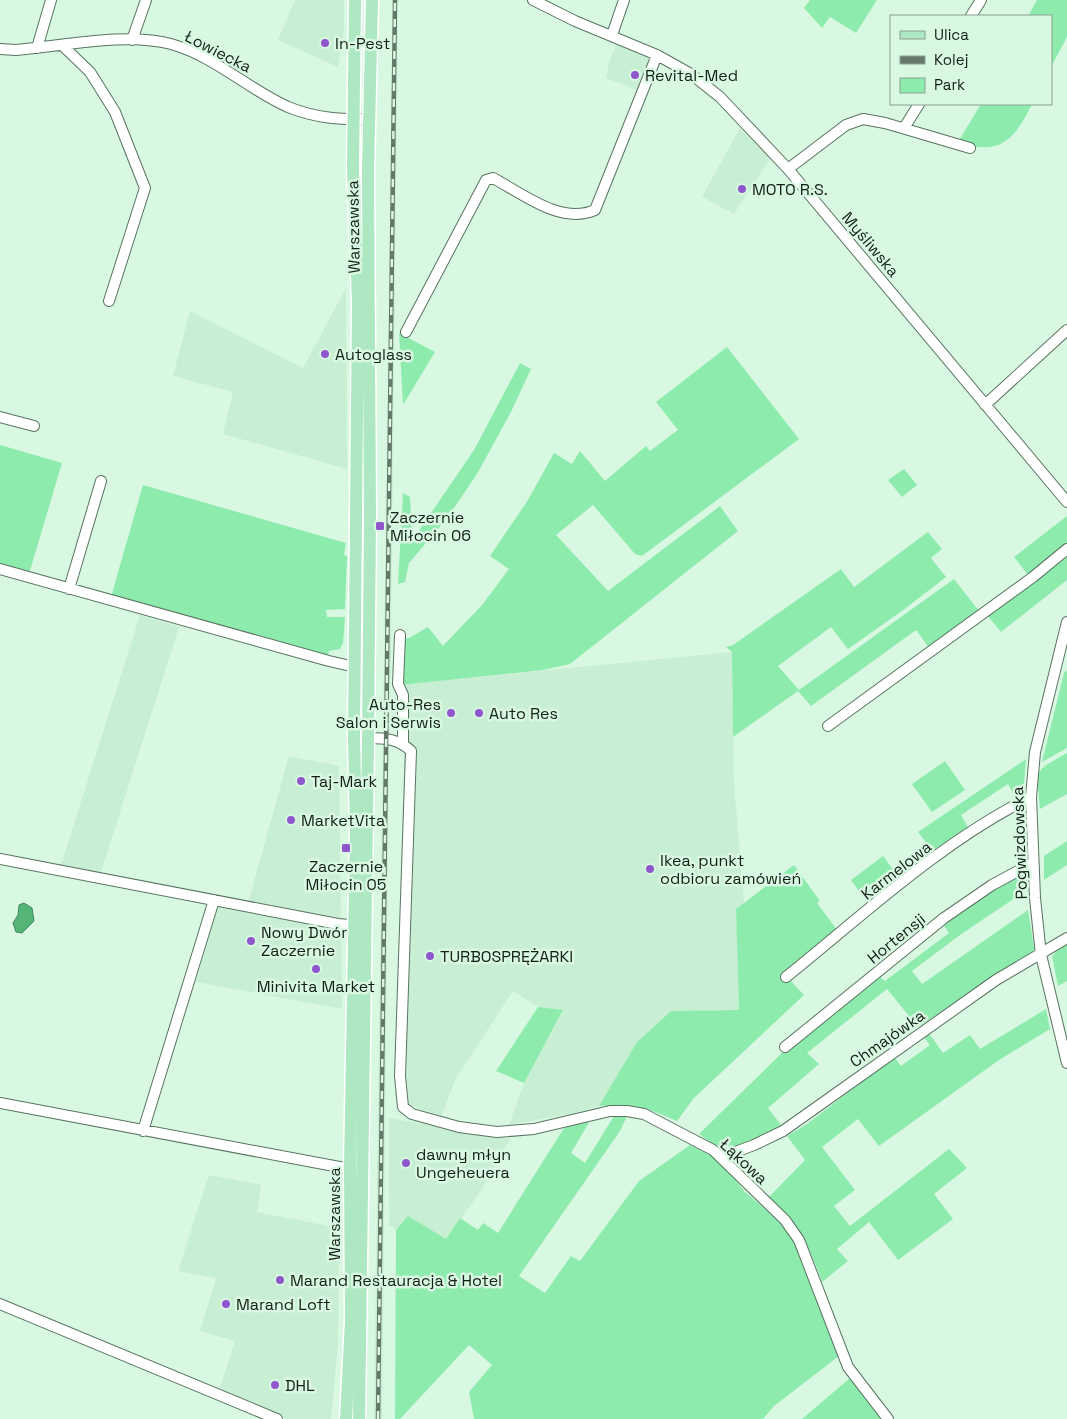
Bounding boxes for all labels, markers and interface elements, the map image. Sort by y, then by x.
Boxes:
legend [890,15,1052,105]
text: Ulica [934,25,969,44]
street label: Łowiecka [181,26,255,77]
place label: In-Pest [335,33,390,54]
marker: In-Pest [319,37,331,49]
text: Kolej [934,50,968,69]
place label: Revital-Med [645,65,738,86]
marker: Revital-Med [629,69,641,81]
text: Park [934,75,965,94]
place label: MOTO R.S. [752,179,828,200]
street label: Warszawska [342,180,365,274]
marker: MOTO R.S. [736,183,748,195]
street label: Myśliwska [837,207,904,281]
place label: Autoglass [335,344,412,365]
marker: Autoglass [319,348,331,360]
place label: Zaczernie Miłocin 06 [390,507,471,546]
marker: Zaczernie Miłocin 06 [374,520,386,532]
place label: Auto-Res Salon i Serwis [336,694,441,733]
place label: Auto Res [489,703,558,724]
marker: Auto-Res Salon i Serwis [445,707,457,719]
marker: Auto Res [473,707,485,719]
place label: Taj-Mark [311,771,378,792]
marker: Taj-Mark [295,775,307,787]
street label: Pogwizdowska [1007,786,1032,900]
place label: MarketVita [301,810,385,831]
marker: MarketVita [285,814,297,826]
street label: Karmelowa [857,836,936,904]
marker: Zaczernie Miłocin 05 [340,842,352,854]
place label: Ikea, punkt odbioru zamówień [660,850,801,889]
place label: Zaczernie Miłocin 05 [306,856,386,895]
marker: Ikea, punkt odbioru zamówień [644,863,656,875]
street label: Hortensji [863,908,930,968]
place label: Nowy Dwór Zaczernie [261,922,347,961]
marker: Nowy Dwór Zaczernie [245,935,257,947]
place label: TURBOSPRĘŻARKI [440,946,573,967]
marker: TURBOSPRĘŻARKI [424,950,436,962]
marker: Minivita Market [310,963,322,975]
place label: Minivita Market [257,976,375,997]
street label: Chmajówka [846,1005,929,1072]
street label: Łąkowa [715,1134,772,1189]
place label: dawny młyn Ungeheuera [416,1144,511,1183]
marker: dawny młyn Ungeheuera [400,1157,412,1169]
street label: Warszawska [324,1167,345,1261]
place label: Marand Restauracja & Hotel [290,1270,502,1291]
marker: Marand Restauracja & Hotel [274,1274,286,1286]
place label: Marand Loft [236,1294,331,1315]
marker: Marand Loft [220,1298,232,1310]
place label: DHL [285,1375,315,1396]
marker: DHL [269,1379,281,1391]

